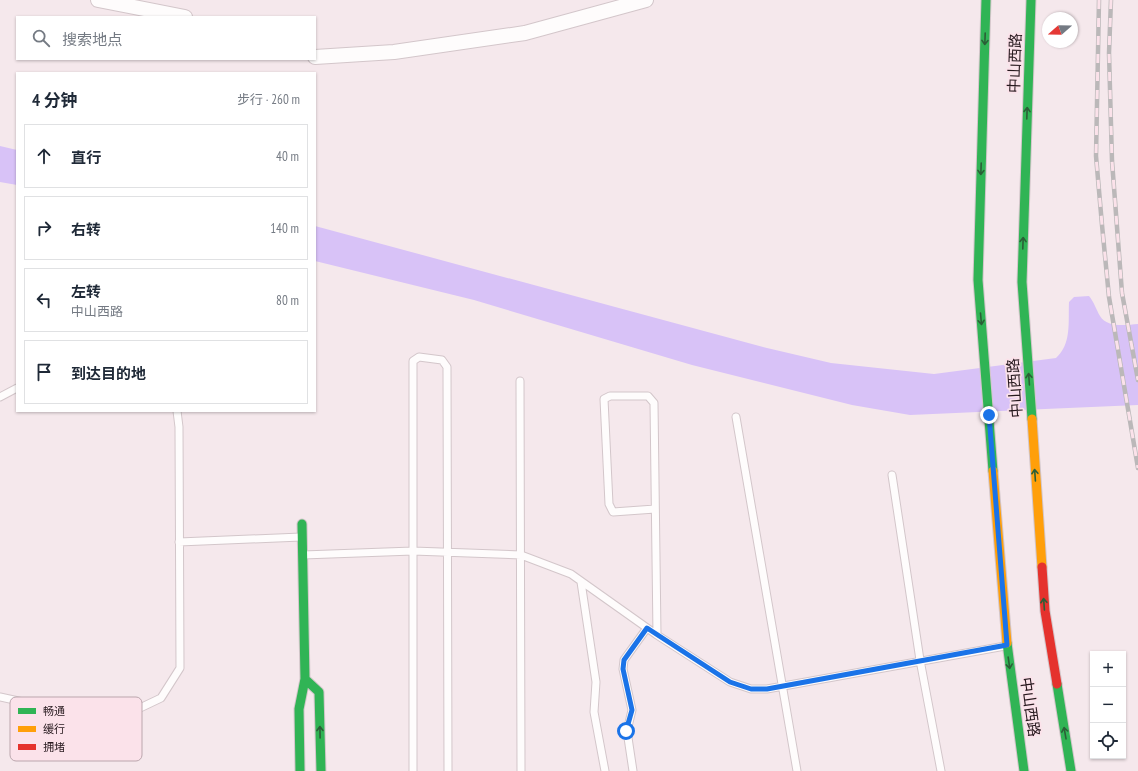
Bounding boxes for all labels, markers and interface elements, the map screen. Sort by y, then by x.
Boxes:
north arrow [1042,12,1078,48]
search box [16,16,316,60]
icon: search [30,27,52,49]
text: 搜索地点 [62,30,122,49]
one-way arrow [981,32,989,45]
street label: 中山西路 [1004,33,1025,93]
text: 4 分钟 [32,89,78,111]
text: 步行 · 260 m [237,91,300,108]
one-way arrow [1023,107,1031,120]
icon: ahead [33,145,55,167]
text: 直行 [71,148,101,167]
text: 40 m [276,148,299,165]
one-way arrow [977,162,985,175]
icon: right [33,217,55,239]
text: 右转 [71,220,101,239]
text: 140 m [270,220,299,237]
one-way arrow [1019,237,1027,250]
text: 左转 [71,282,101,301]
icon: left [33,289,55,311]
text: 80 m [276,292,299,309]
text: 中山西路 [71,303,123,320]
one-way arrow [977,312,985,325]
street label: 中山西路 [1003,357,1026,419]
icon: arrive [33,361,55,383]
text: 到达目的地 [71,364,146,383]
one-way arrow [1025,373,1032,386]
route end [980,406,998,424]
one-way arrow [1032,469,1039,482]
one-way arrow [1041,598,1048,611]
map controls [1090,651,1126,759]
button: + [1090,651,1126,687]
one-way arrow [1005,656,1013,669]
street label: 中山西路 [1017,676,1044,738]
button: − [1090,687,1126,723]
legend [10,697,142,761]
text: 畅通 [43,704,65,718]
text: 缓行 [43,722,65,736]
route start [617,722,635,740]
button: locate [1090,723,1126,759]
one-way arrow [316,726,324,739]
one-way arrow [1061,726,1069,739]
text: 拥堵 [43,740,65,754]

